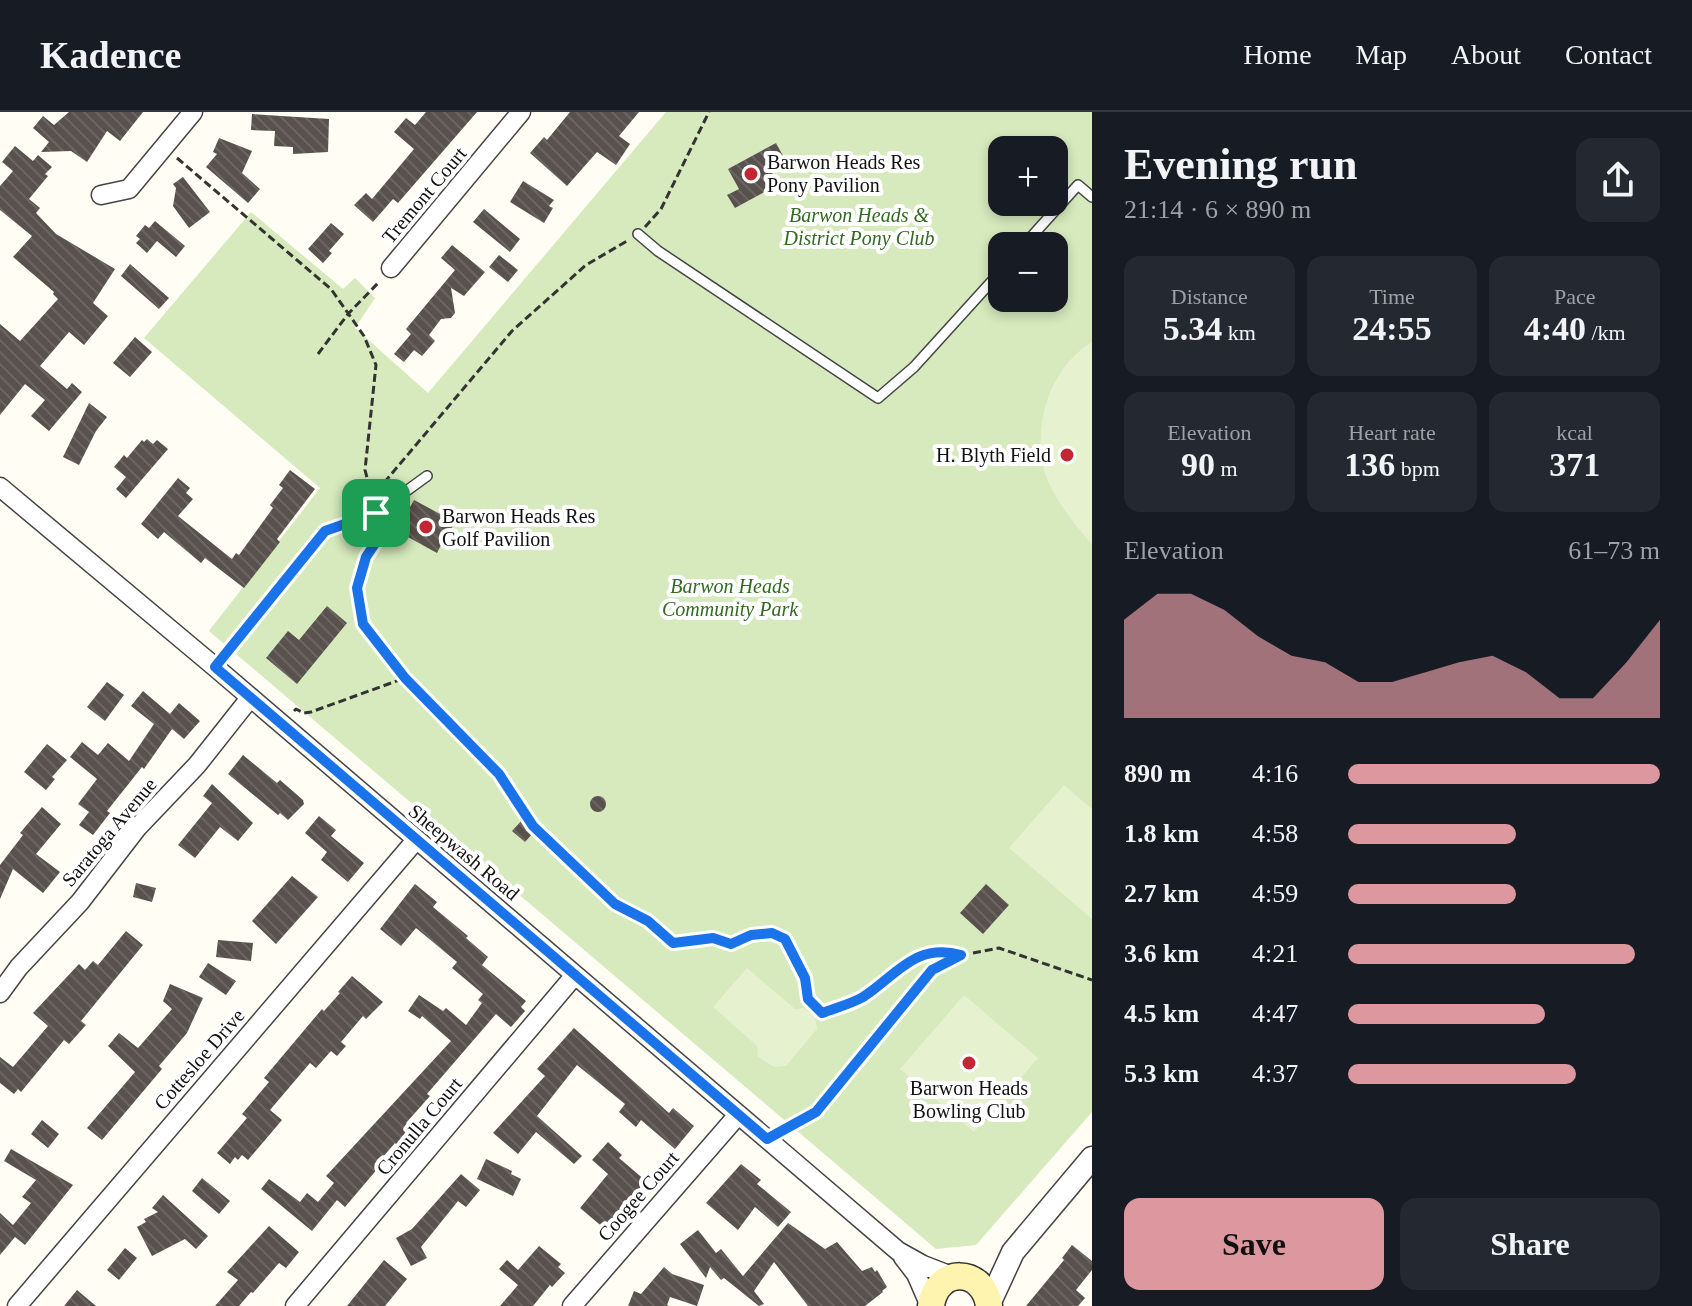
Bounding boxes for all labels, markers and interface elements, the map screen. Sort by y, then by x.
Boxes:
text: Kadence [40,34,181,76]
text: Home [1243,39,1312,70]
text: Map [1356,39,1407,70]
text: About [1451,39,1521,70]
text: Contact [1565,39,1652,70]
map controls [988,136,1068,312]
button: + [988,136,1068,216]
button: share [1576,138,1660,222]
text: Evening run [1124,140,1358,189]
street label: Tremont Court [377,142,471,248]
place label: Barwon Heads Res Pony Pavilion [767,151,921,197]
marker: Barwon Heads Res Pony Pavilion [742,165,760,183]
text: 21:14 · 6 × 890 m [1124,195,1311,224]
park label: Barwon Heads & District Pony Club [782,204,935,250]
button: − [988,232,1068,312]
text: Distance [1171,284,1248,309]
text: Time [1369,284,1415,309]
text: Pace [1554,284,1595,309]
text: 5.34 [1163,310,1222,347]
text: 24:55 [1352,310,1432,347]
text: 4:40 [1524,310,1586,347]
text: km [1222,320,1256,345]
text: /km [1586,320,1626,345]
text: Elevation [1167,420,1251,445]
text: Heart rate [1348,420,1436,445]
text: kcal [1556,420,1593,445]
place label: H. Blyth Field [936,444,1051,467]
marker: H. Blyth Field [1058,446,1076,464]
text: 90 [1181,446,1215,483]
text: 136 [1344,446,1395,483]
text: 371 [1549,446,1600,483]
text: m [1215,456,1238,481]
text: bpm [1395,456,1440,481]
pin [342,479,410,547]
icon: arrive [354,491,398,535]
place label: Barwon Heads Res Golf Pavilion [442,505,596,550]
marker: Barwon Heads Res Golf Pavilion [417,518,435,536]
text: Elevation [1124,536,1224,565]
text: 61–73 m [1568,536,1660,565]
park label: Barwon Heads Community Park [662,575,799,621]
text: 890 m [1124,759,1191,788]
text: 4:16 [1252,759,1298,788]
street label: Saratoga Avenue [57,773,162,891]
street label: Sheepwash Road [404,799,524,905]
text: 1.8 km [1124,819,1199,848]
text: 4:58 [1252,819,1298,848]
text: 2.7 km [1124,879,1199,908]
text: 4:59 [1252,879,1298,908]
text: 3.6 km [1124,939,1199,968]
text: 4:21 [1252,939,1298,968]
text: 4.5 km [1124,999,1199,1028]
text: 4:47 [1252,999,1298,1028]
street label: Cottesloe Drive [149,1004,249,1114]
marker: Barwon Heads Bowling Club [960,1054,978,1072]
text: 5.3 km [1124,1059,1199,1088]
text: 4:37 [1252,1059,1298,1088]
street label: Cronulla Court [372,1072,466,1179]
place label: Barwon Heads Bowling Club [910,1077,1028,1123]
street label: Coogee Court [593,1146,684,1246]
button: Save [1124,1198,1384,1290]
button: Share [1400,1198,1660,1290]

